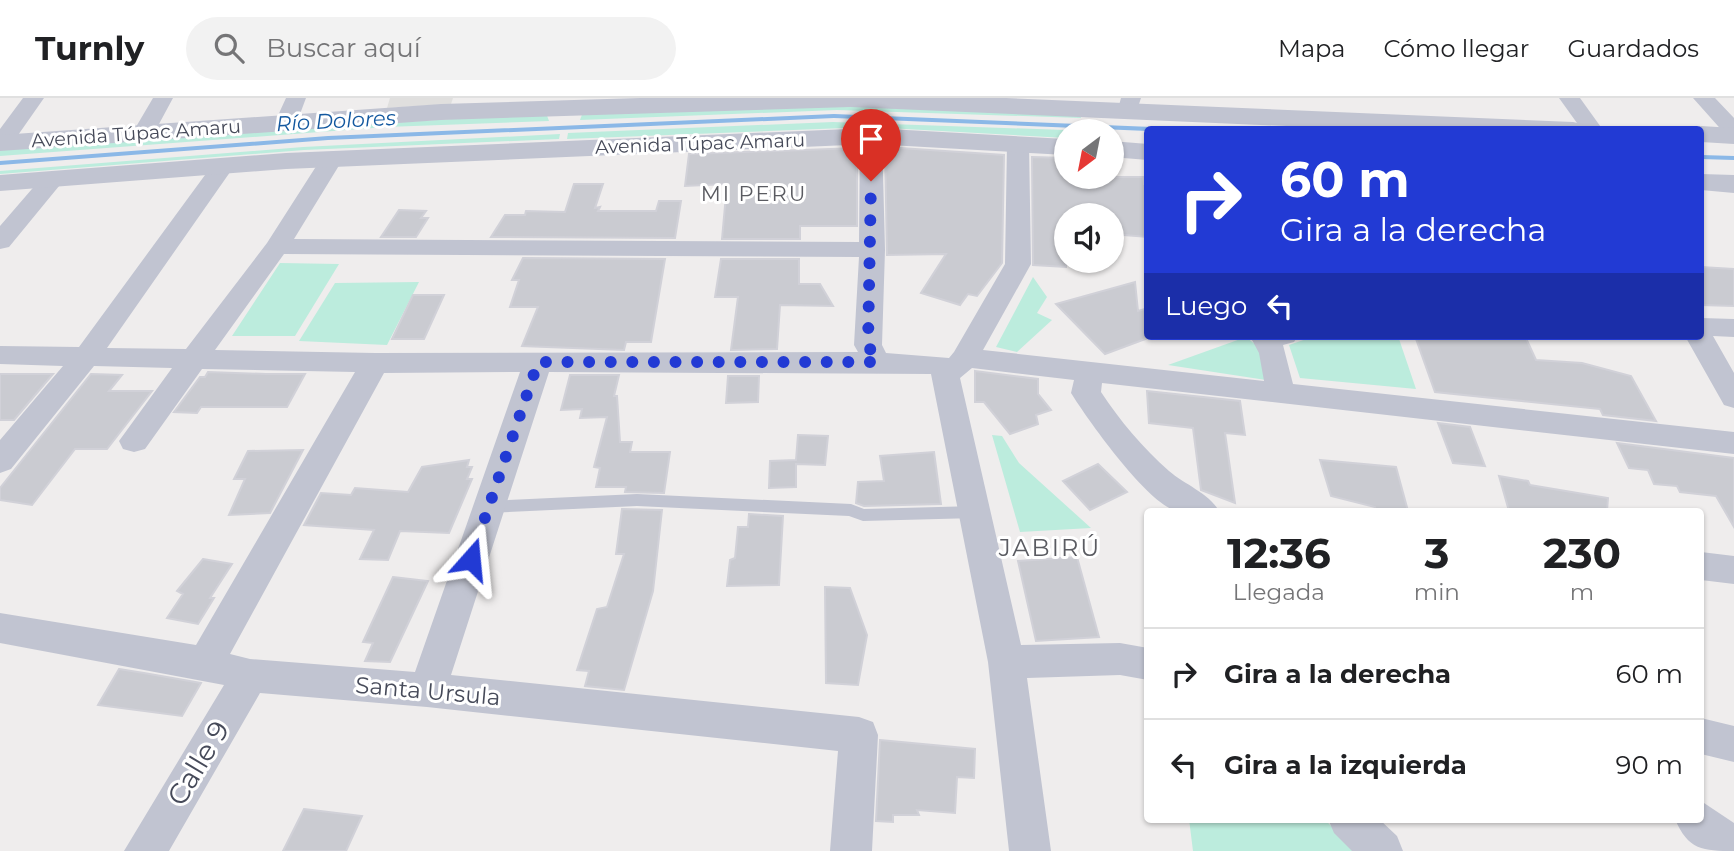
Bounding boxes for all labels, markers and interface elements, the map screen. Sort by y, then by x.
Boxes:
search box [186,17,676,80]
text: Turnly [35,28,144,68]
icon: search [210,29,248,67]
text: Buscar aquí [266,32,421,64]
text: Mapa [1278,34,1345,63]
text: Cómo llegar [1383,34,1529,63]
text: Guardados [1567,34,1699,63]
water label: Río Dolores [275,105,397,136]
pin [841,109,901,181]
street label: Avenida Túpac Amaru [30,115,242,152]
north arrow [1054,119,1124,189]
map controls [1054,119,1124,273]
icon: arrive [852,120,890,158]
street label: Avenida Túpac Amaru [595,128,805,159]
text: 60 m [1280,150,1410,209]
icon: right [1165,154,1256,245]
district label: MI PERU [701,181,807,206]
button: sound [1054,203,1124,273]
text: Gira a la derecha [1280,210,1546,249]
icon: left [1261,287,1299,325]
text: Luego [1165,290,1247,322]
position arrow [434,522,508,596]
text: 12:36 [1227,527,1331,579]
text: 3 [1424,527,1449,579]
text: 230 [1543,527,1621,579]
district label: JABIRÚ [998,533,1101,562]
text: Llegada [1233,578,1325,606]
text: min [1414,578,1460,606]
text: m [1570,578,1594,606]
icon: right [1165,655,1203,693]
text: Gira a la derecha [1224,658,1451,690]
text: 60 m [1616,658,1683,690]
street label: Santa Ursula [354,671,502,711]
street label: Calle 9 [160,715,236,811]
icon: left [1165,746,1203,784]
text: Gira a la izquierda [1224,749,1467,781]
text: 90 m [1616,749,1683,781]

